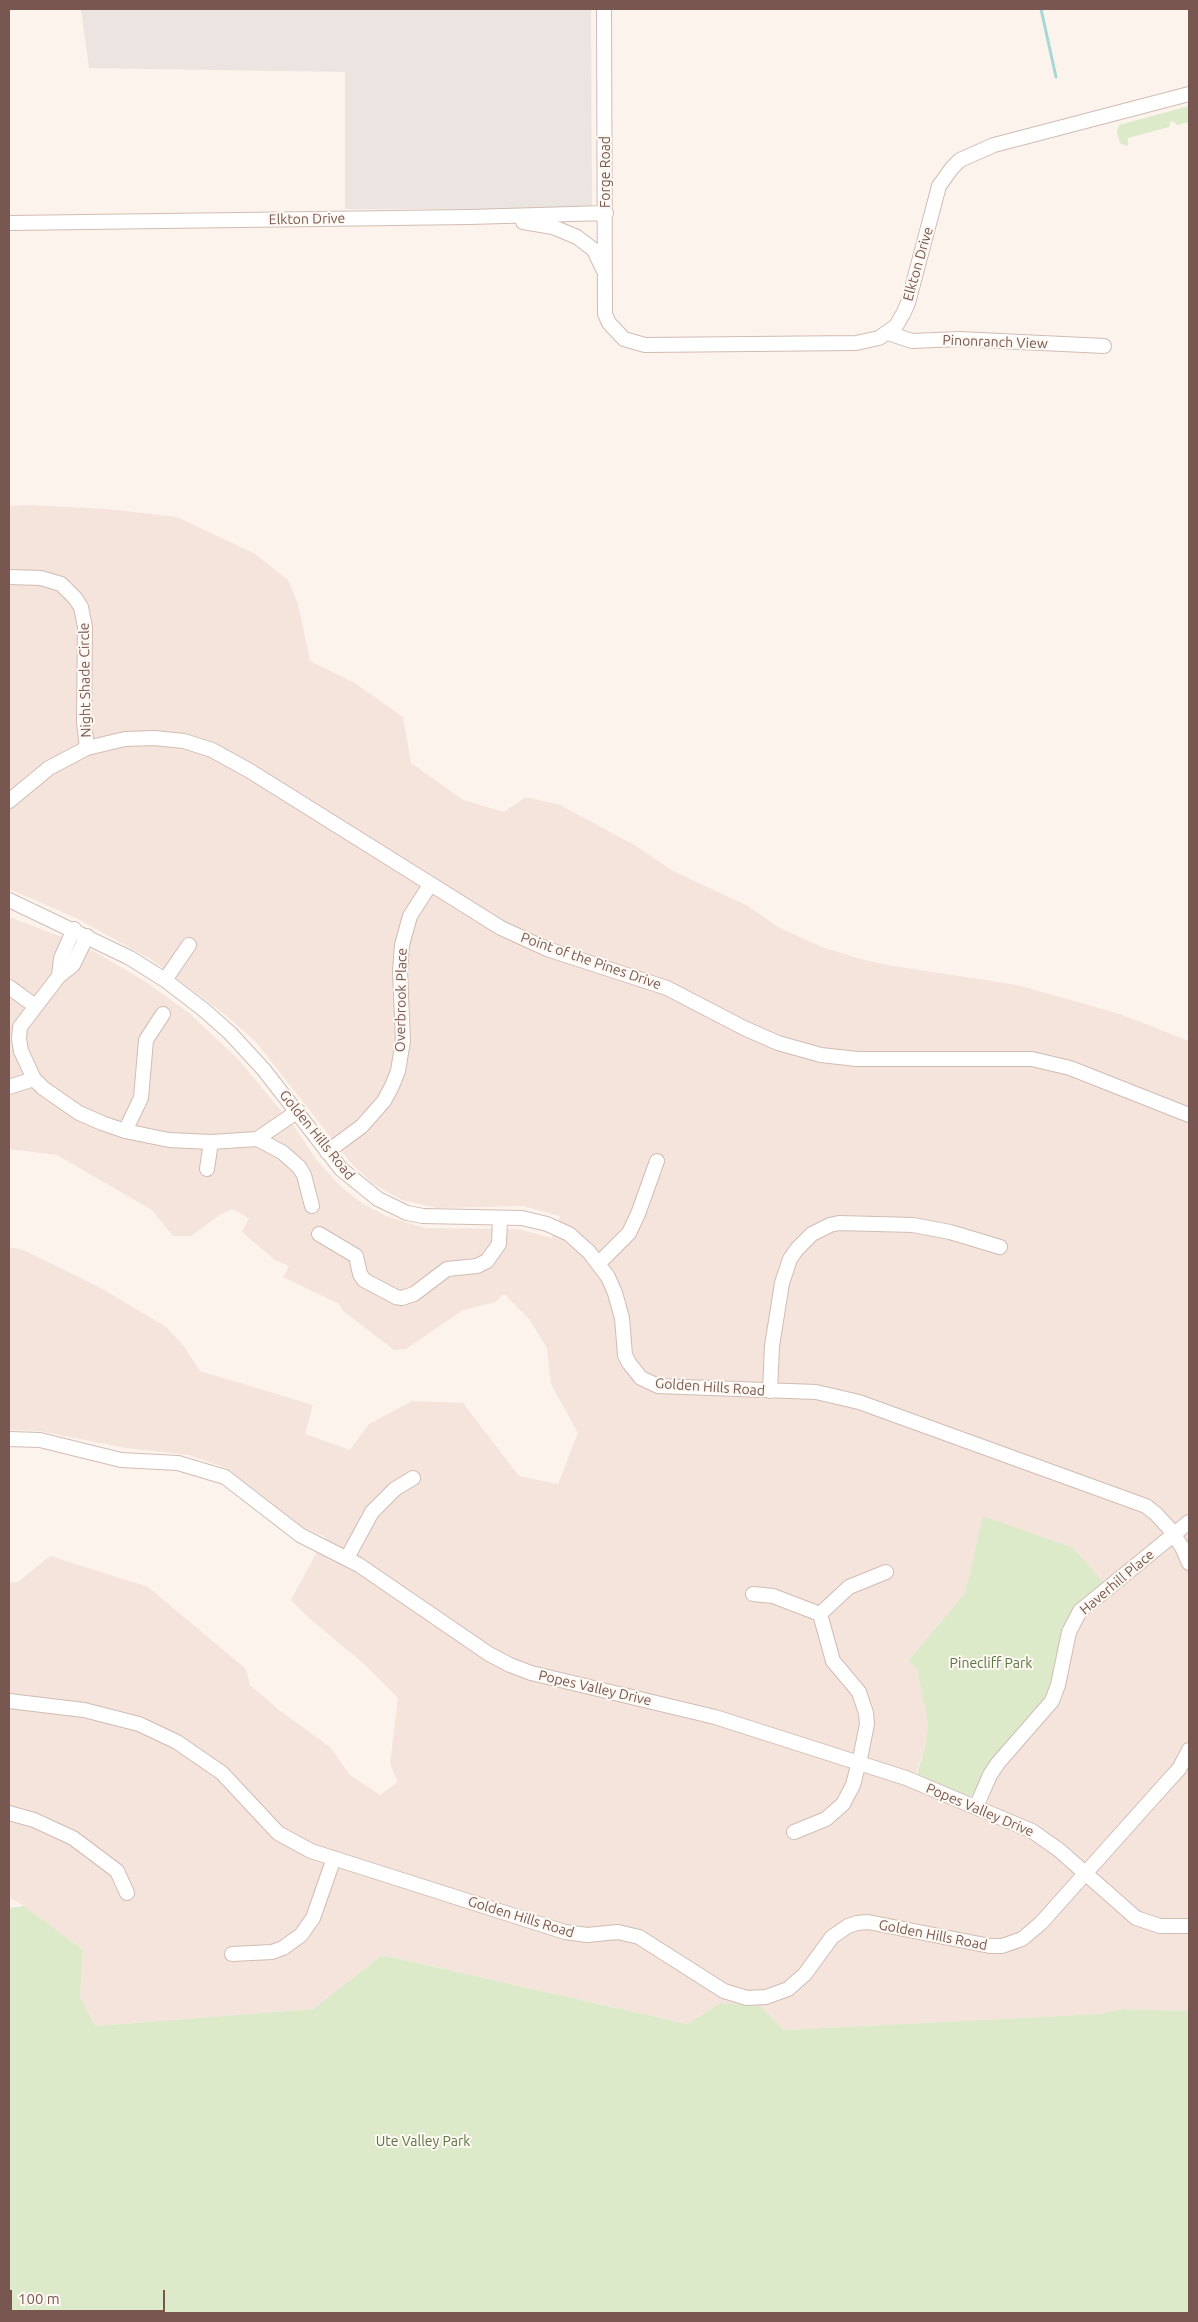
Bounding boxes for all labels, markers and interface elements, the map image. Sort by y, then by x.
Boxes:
street label: Forge Road [597,136,613,208]
street label: Elkton Drive [269,210,345,228]
street label: Elkton Drive [899,225,937,303]
street label: Pinonranch View [942,332,1048,352]
street label: Night Shade Circle [76,622,94,738]
street label: Point of the Pines Drive [519,929,663,993]
street label: Overbrook Place [392,948,410,1052]
street label: Golden Hills Road [276,1087,358,1183]
street label: Golden Hills Road [654,1375,766,1399]
street label: Haverhill Place [1076,1546,1158,1618]
park label: Pinecliff Park [950,1655,1032,1671]
street label: Popes Valley Drive [537,1667,653,1709]
street label: Popes Valley Drive [924,1780,1036,1840]
street label: Golden Hills Road [466,1893,576,1941]
street label: Golden Hills Road [877,1916,989,1954]
park label: Ute Valley Park [376,2133,470,2149]
scale bar [12,2280,168,2312]
text: 100 m [18,2290,60,2307]

